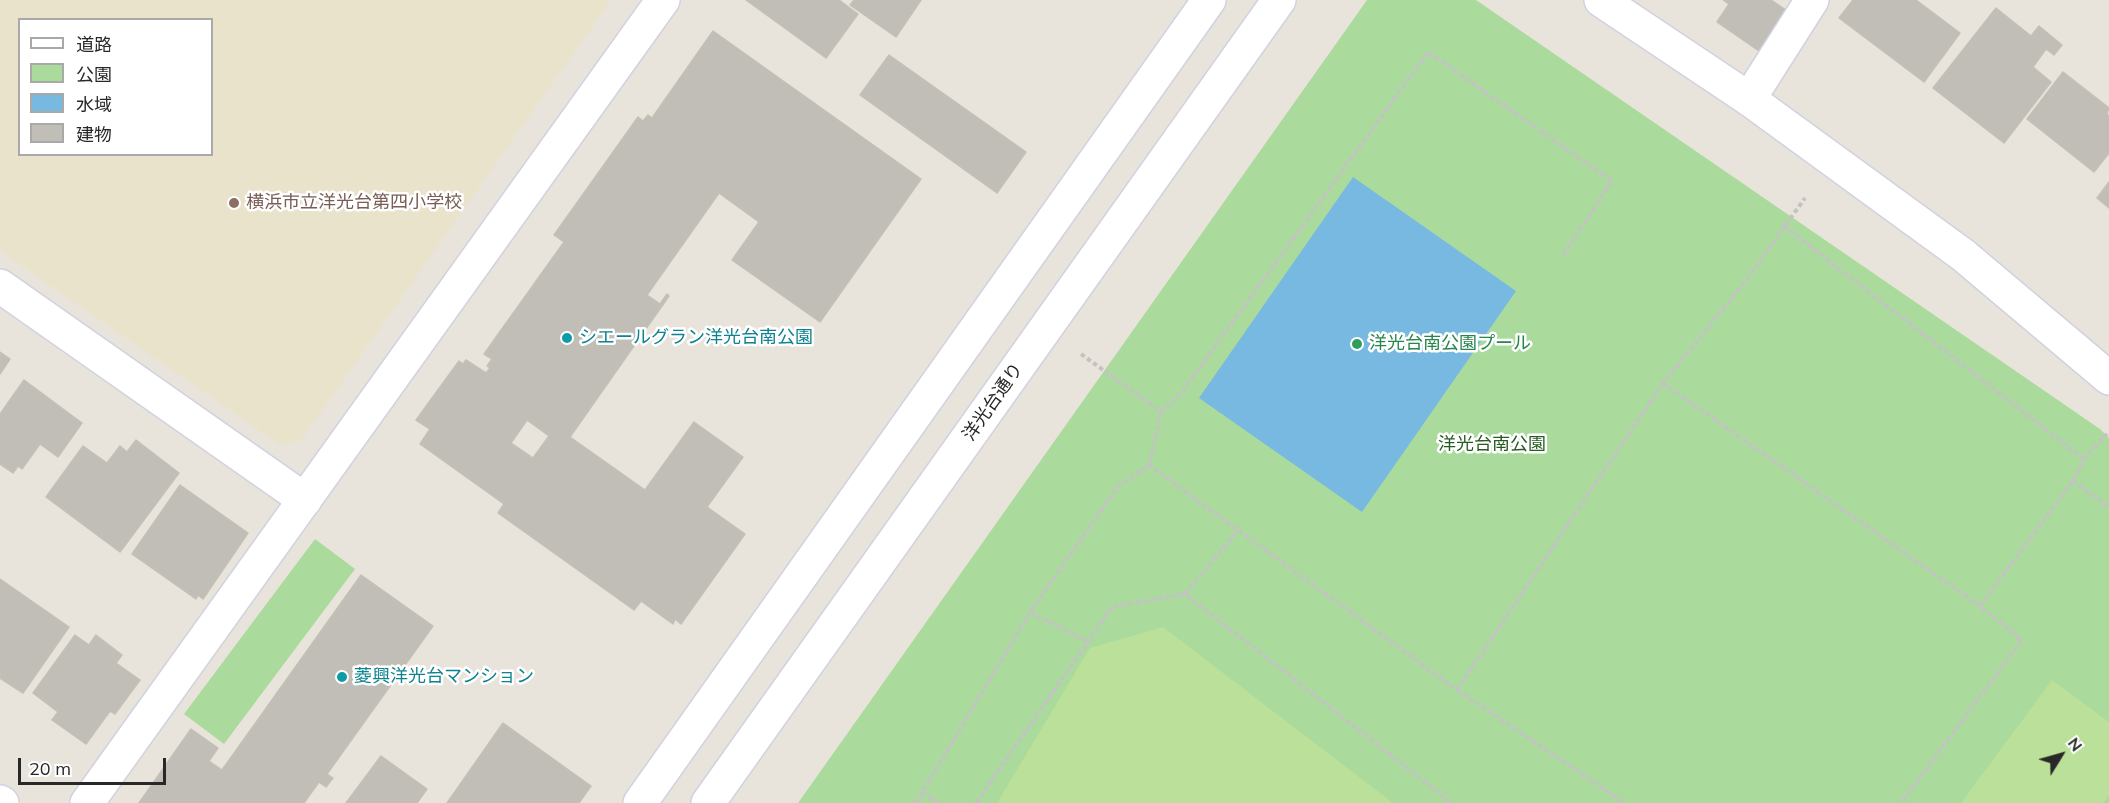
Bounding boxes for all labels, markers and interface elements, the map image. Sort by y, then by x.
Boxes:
legend [18,18,213,156]
text: 道路 [76,33,112,56]
text: 公園 [76,63,112,86]
text: 水域 [76,93,112,116]
text: 建物 [76,123,112,146]
place label: 横浜市立洋光台第四小学校 [246,192,462,214]
marker: 横浜市立洋光台第四小学校 [227,196,241,210]
place label: シエールグラン洋光台南公園 [579,327,813,349]
marker: シエールグラン洋光台南公園 [560,331,574,345]
place label: 洋光台南公園プール [1369,333,1531,355]
marker: 洋光台南公園プール [1350,337,1364,351]
street label: 洋光台通り [958,359,1028,445]
park label: 洋光台南公園 [1438,434,1546,456]
place label: 菱興洋光台マンション [354,666,534,688]
marker: 菱興洋光台マンション [335,670,349,684]
north arrow [2031,725,2091,785]
text: N [2064,733,2087,755]
scale bar [21,746,170,784]
text: 20 m [29,757,71,780]

